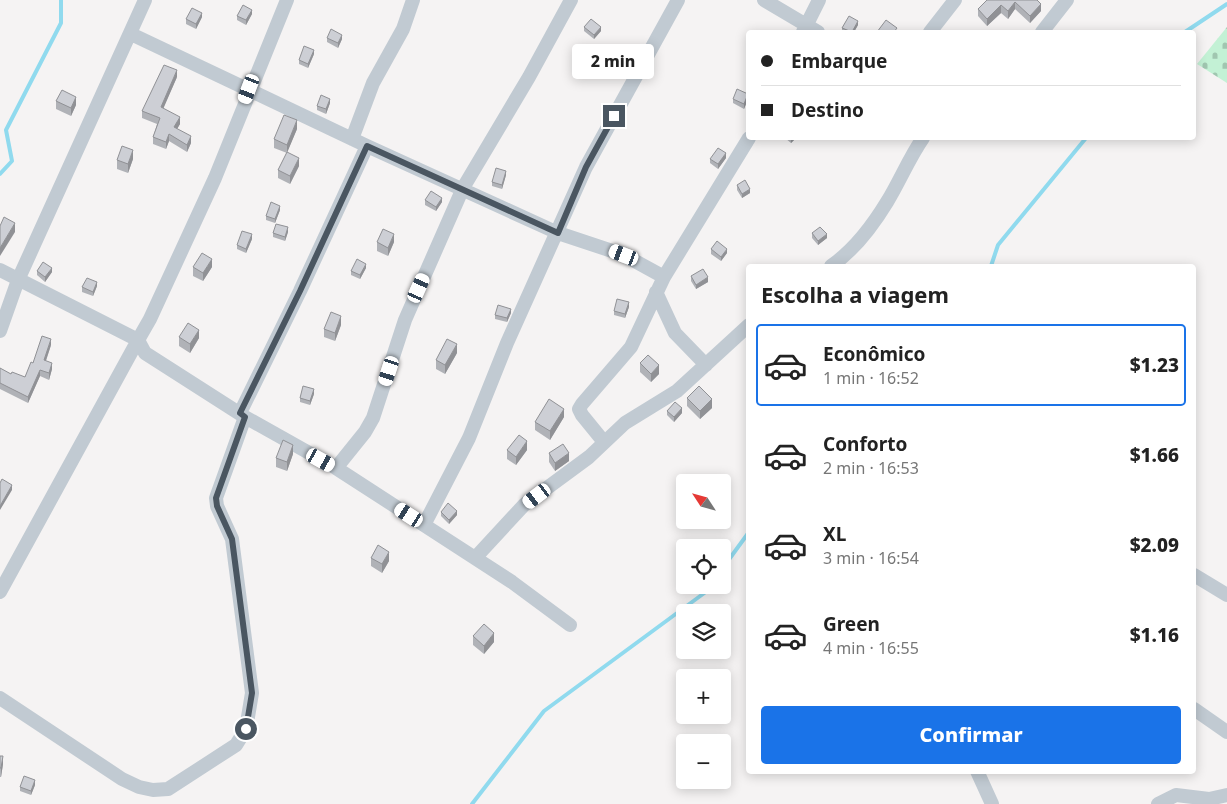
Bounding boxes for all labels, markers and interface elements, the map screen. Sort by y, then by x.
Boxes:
callout: 2 min [573,44,655,78]
text: Embarque [791,48,887,74]
text: 2 min [591,50,635,72]
car [236,72,261,106]
text: Destino [791,97,864,123]
route end [603,105,625,127]
car [607,243,640,267]
car [406,271,431,305]
text: Escolha a viagem [761,279,949,309]
text: Econômico [823,341,925,367]
icon: car [763,343,808,388]
text: $1.23 [1130,352,1179,378]
car [377,354,400,388]
text: 1 min · 16:52 [823,367,919,389]
text: Conforto [823,431,907,457]
icon: car [763,433,808,478]
text: $1.66 [1130,442,1179,468]
car [304,446,337,474]
text: 2 min · 16:53 [823,457,919,479]
north arrow [676,474,731,529]
map controls [676,474,731,789]
car [520,481,553,511]
car [392,501,425,529]
text: XL [823,521,846,547]
icon: car [763,523,808,568]
text: $2.09 [1130,532,1179,558]
button: locate [676,539,731,594]
text: 3 min · 16:54 [823,547,919,569]
button: layers [676,604,731,659]
text: Green [823,611,880,637]
icon: car [763,613,808,658]
text: $1.16 [1130,622,1179,648]
text: 4 min · 16:55 [823,637,919,659]
button: + [676,669,731,724]
button: Confirmar [761,706,1181,764]
route start [235,718,257,740]
button: − [676,734,731,789]

